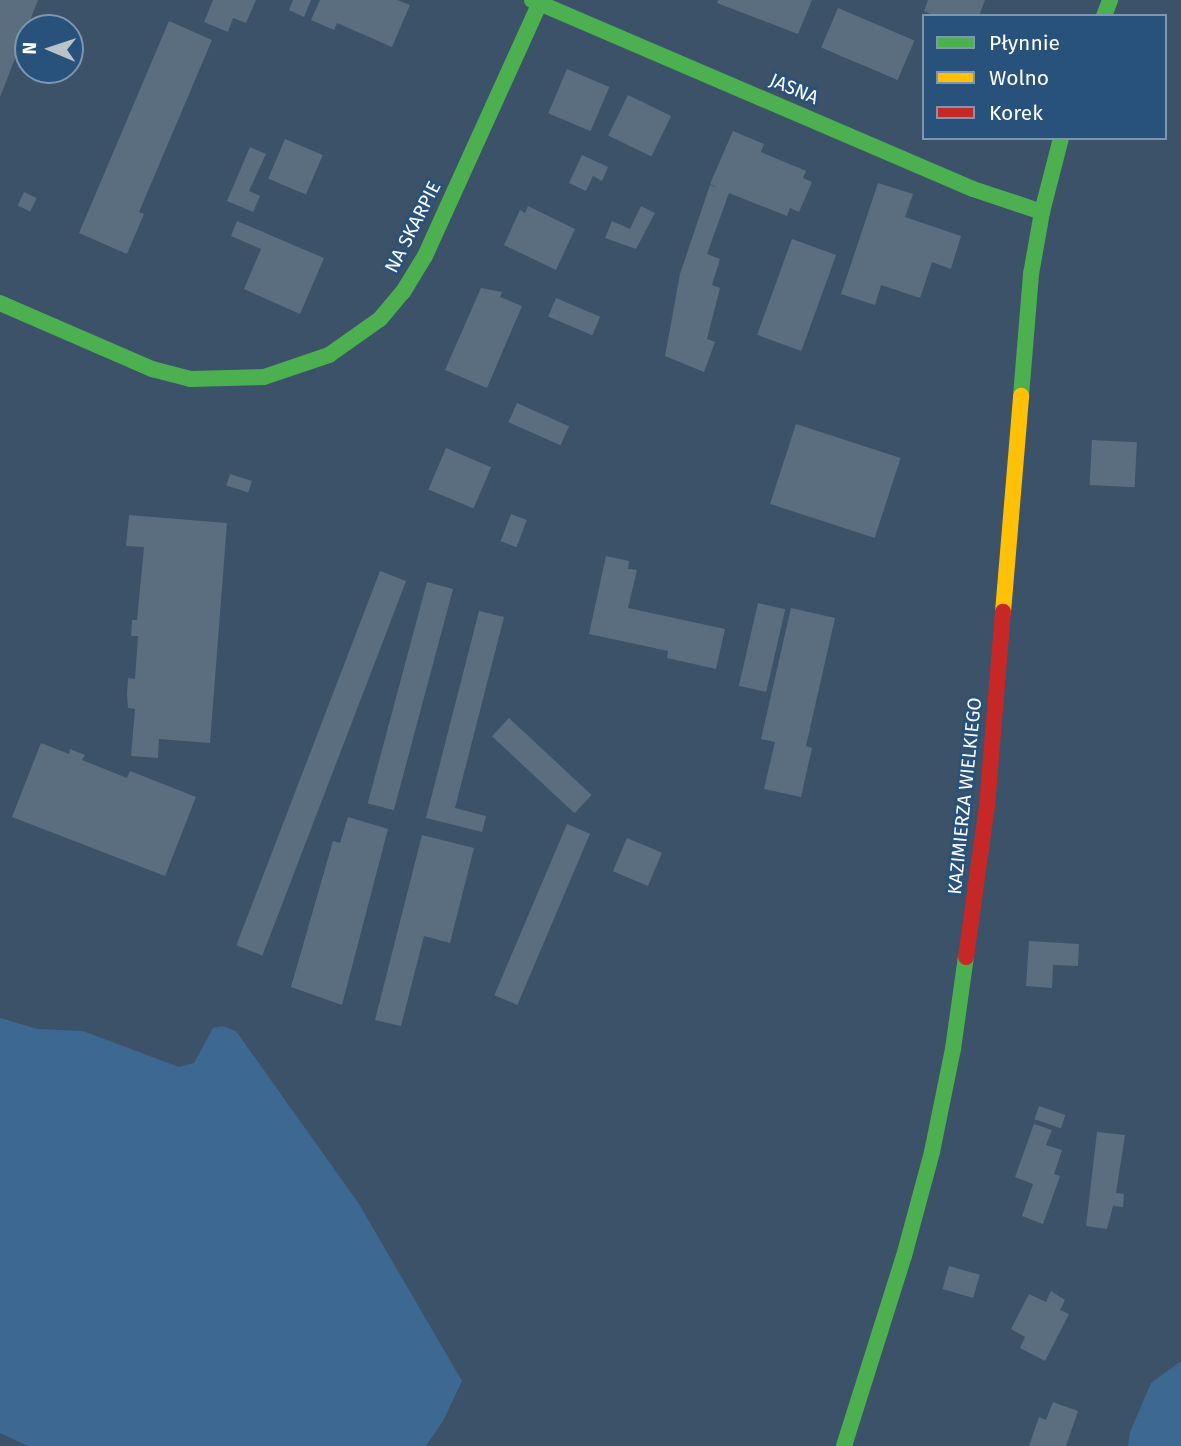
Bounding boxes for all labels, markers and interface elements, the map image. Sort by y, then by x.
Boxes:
north arrow [14,14,84,84]
legend [922,14,1167,140]
text: Płynnie [989,30,1060,56]
text: N [18,42,41,55]
text: Wolno [989,65,1049,91]
street label: JASNA [766,69,822,109]
text: Korek [989,100,1043,126]
street label: NA SKARPIE [380,177,446,277]
street label: KAZIMIERZA WIELKIEGO [943,696,987,896]

